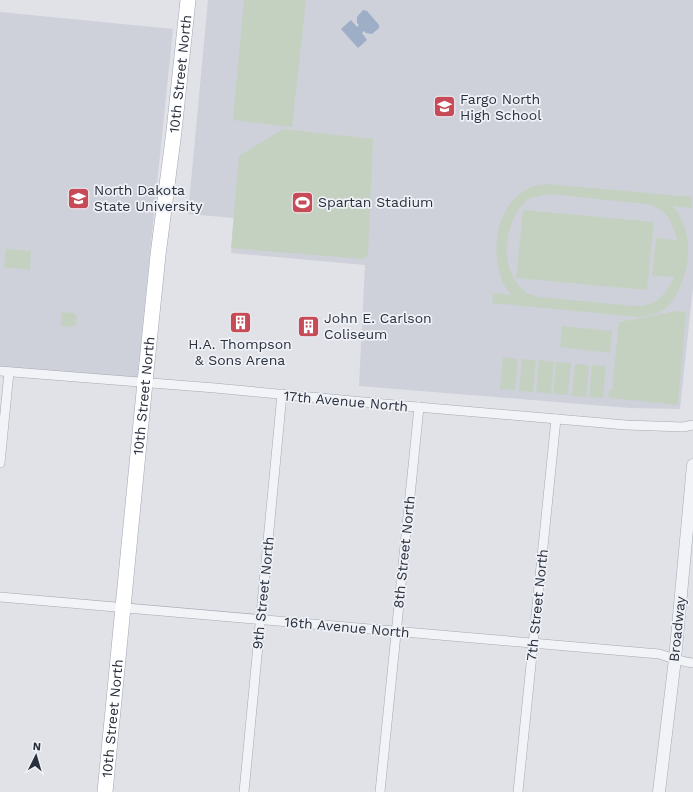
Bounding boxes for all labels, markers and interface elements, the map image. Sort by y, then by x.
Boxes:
street label: 10th Street North [166,14,194,134]
place label: Fargo North High School [460,91,542,123]
school or university icon: Fargo North High School [432,94,458,120]
place label: North Dakota State University [94,182,203,214]
school or university icon: North Dakota State University [65,185,91,211]
sports icon: Spartan Stadium [289,189,315,215]
place label: Spartan Stadium [318,194,433,210]
building icon: H.A. Thompson & Sons Arena [227,309,253,335]
place label: John E. Carlson Coliseum [324,310,432,342]
building icon: John E. Carlson Coliseum [296,313,322,339]
street label: 10th Street North [130,336,158,456]
place label: H.A. Thompson & Sons Arena [188,336,292,368]
street label: 17th Avenue North [283,388,409,414]
street label: 8th Street North [390,495,418,609]
street label: 9th Street North [249,536,277,650]
street label: 7th Street North [523,548,551,662]
street label: Broadway [666,595,688,663]
street label: 16th Avenue North [284,614,410,640]
street label: 10th Street North [98,658,126,778]
north arrow [16,736,56,776]
text: N [32,740,41,753]

